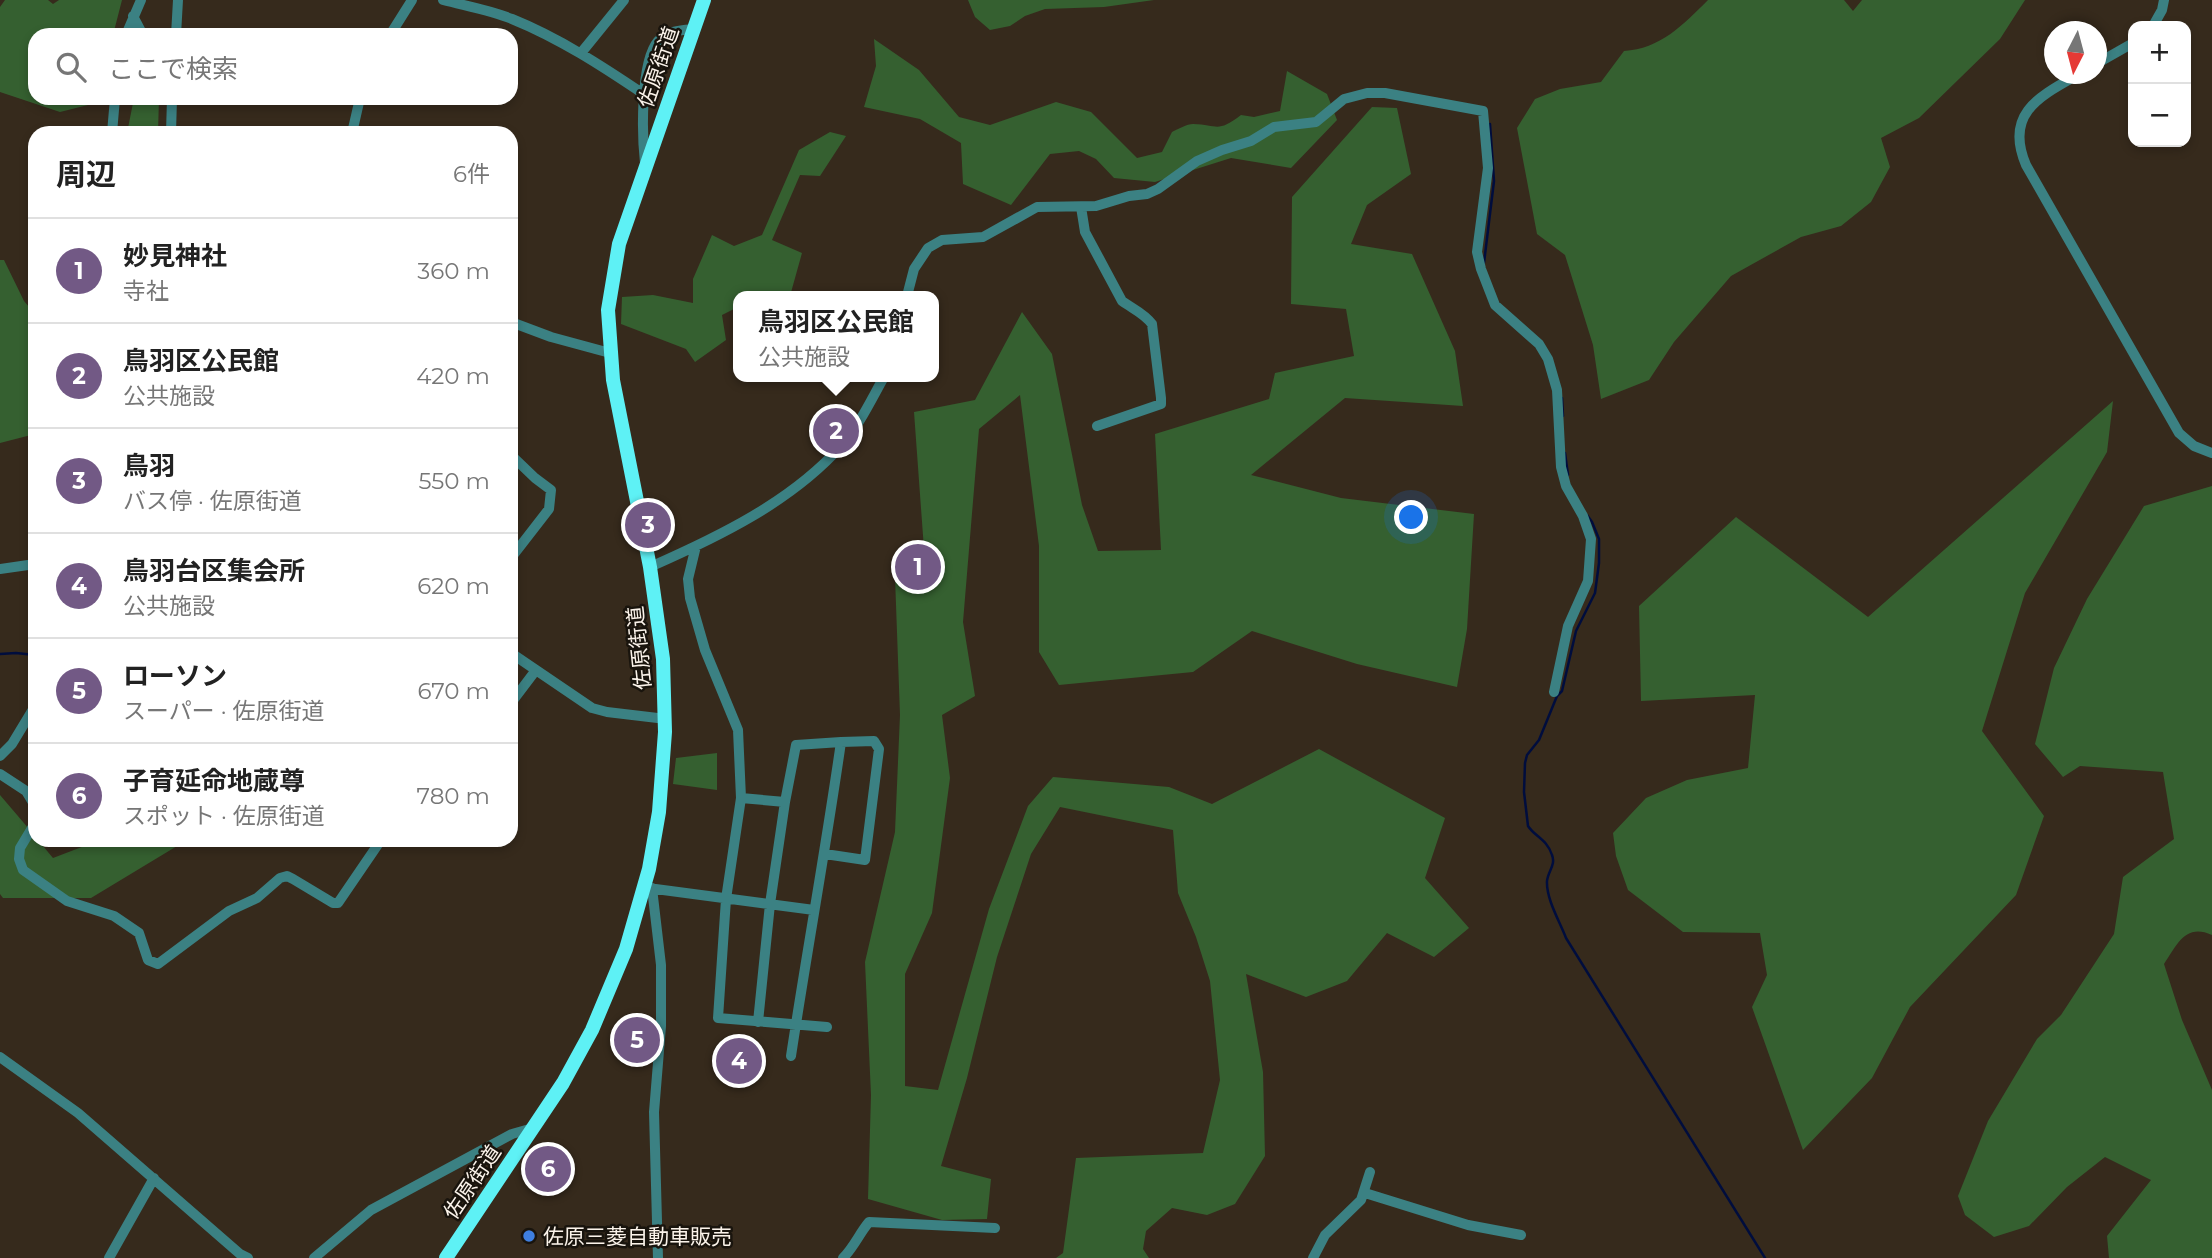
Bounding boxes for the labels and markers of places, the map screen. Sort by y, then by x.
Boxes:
pin: 2 [813,405,859,457]
pin: 3 [625,499,671,551]
pin: 1 [895,541,941,593]
pin: 5 [614,1014,660,1066]
pin: 4 [716,1035,762,1087]
pin: 6 [525,1143,571,1195]
place label: 佐原三菱自動車販売 [543,1224,732,1249]
marker: 佐原三菱自動車販売 [521,1228,537,1244]

